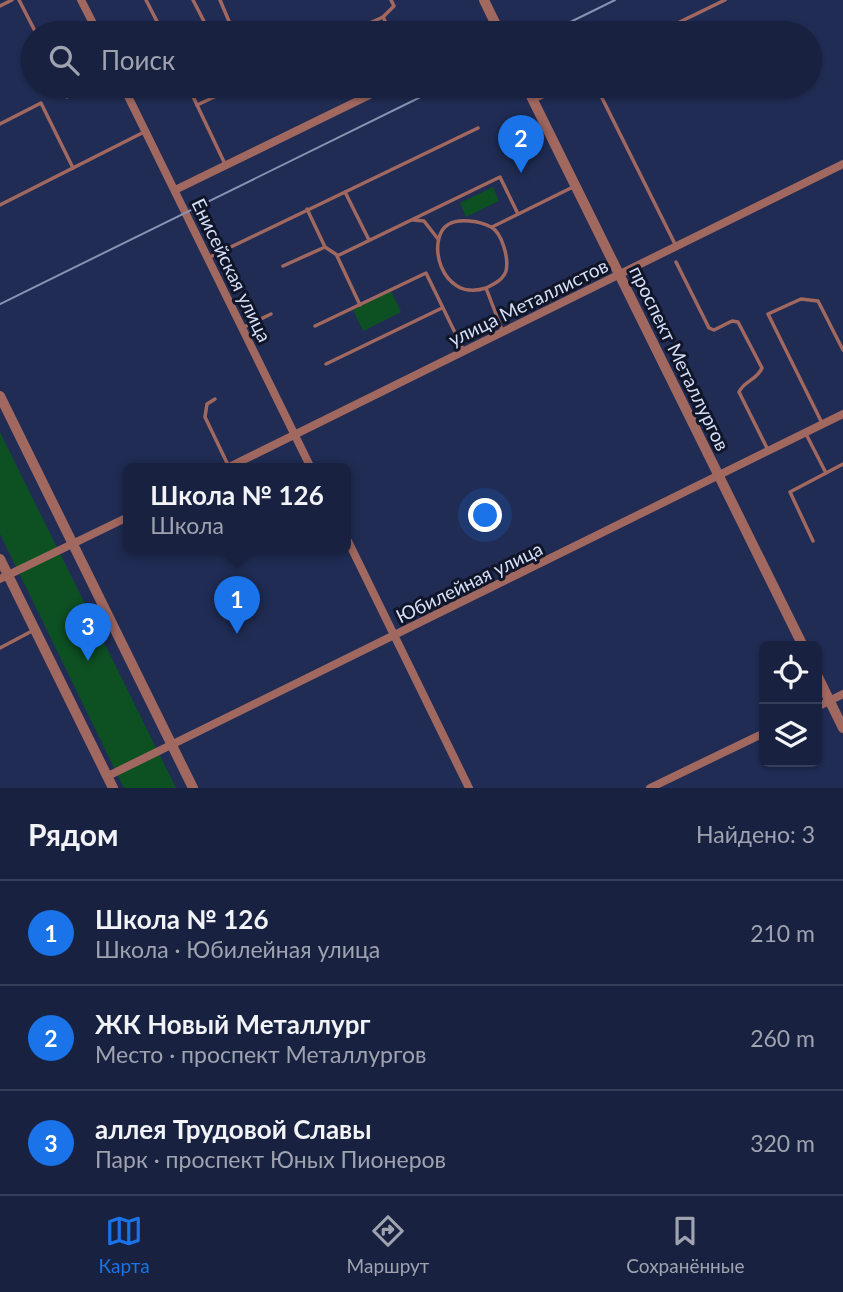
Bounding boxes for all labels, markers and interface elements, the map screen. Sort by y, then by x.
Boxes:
search box [21,21,822,98]
icon: search [45,41,83,79]
text: Поиск [101,44,175,76]
pin: 2 [498,115,544,173]
street label: Енисейская улица [187,195,277,345]
street label: улица Металлистов [444,253,612,351]
street label: проспект Металлургов [625,262,735,454]
popup [123,463,351,554]
text: Школа № 126 [150,479,324,511]
your location [468,498,502,532]
text: Школа [150,511,224,539]
street label: Юбилейная улица [392,537,546,627]
pin: 1 [214,576,260,634]
pin: 3 [65,603,111,661]
map controls [759,641,822,767]
button: locate [759,641,822,704]
button: layers [759,704,822,767]
text: Рядом [28,816,118,852]
text: Найдено: 3 [696,820,815,848]
text: Школа № 126 [95,903,268,935]
text: 1 [44,919,58,947]
text: 210 m [750,919,815,947]
text: Школа · Юбилейная улица [95,935,380,963]
text: ЖК Новый Металлург [95,1008,371,1040]
text: 2 [44,1024,58,1052]
text: 260 m [750,1024,815,1052]
text: Место · проспект Металлургов [95,1040,426,1068]
text: аллея Трудовой Славы [95,1113,371,1145]
text: 3 [44,1129,58,1157]
text: 320 m [750,1129,815,1157]
text: Парк · проспект Юных Пионеров [95,1145,446,1173]
tab: Карта [98,1212,150,1277]
tab: Маршрут [347,1212,429,1277]
tab: Сохранённые [626,1212,745,1277]

